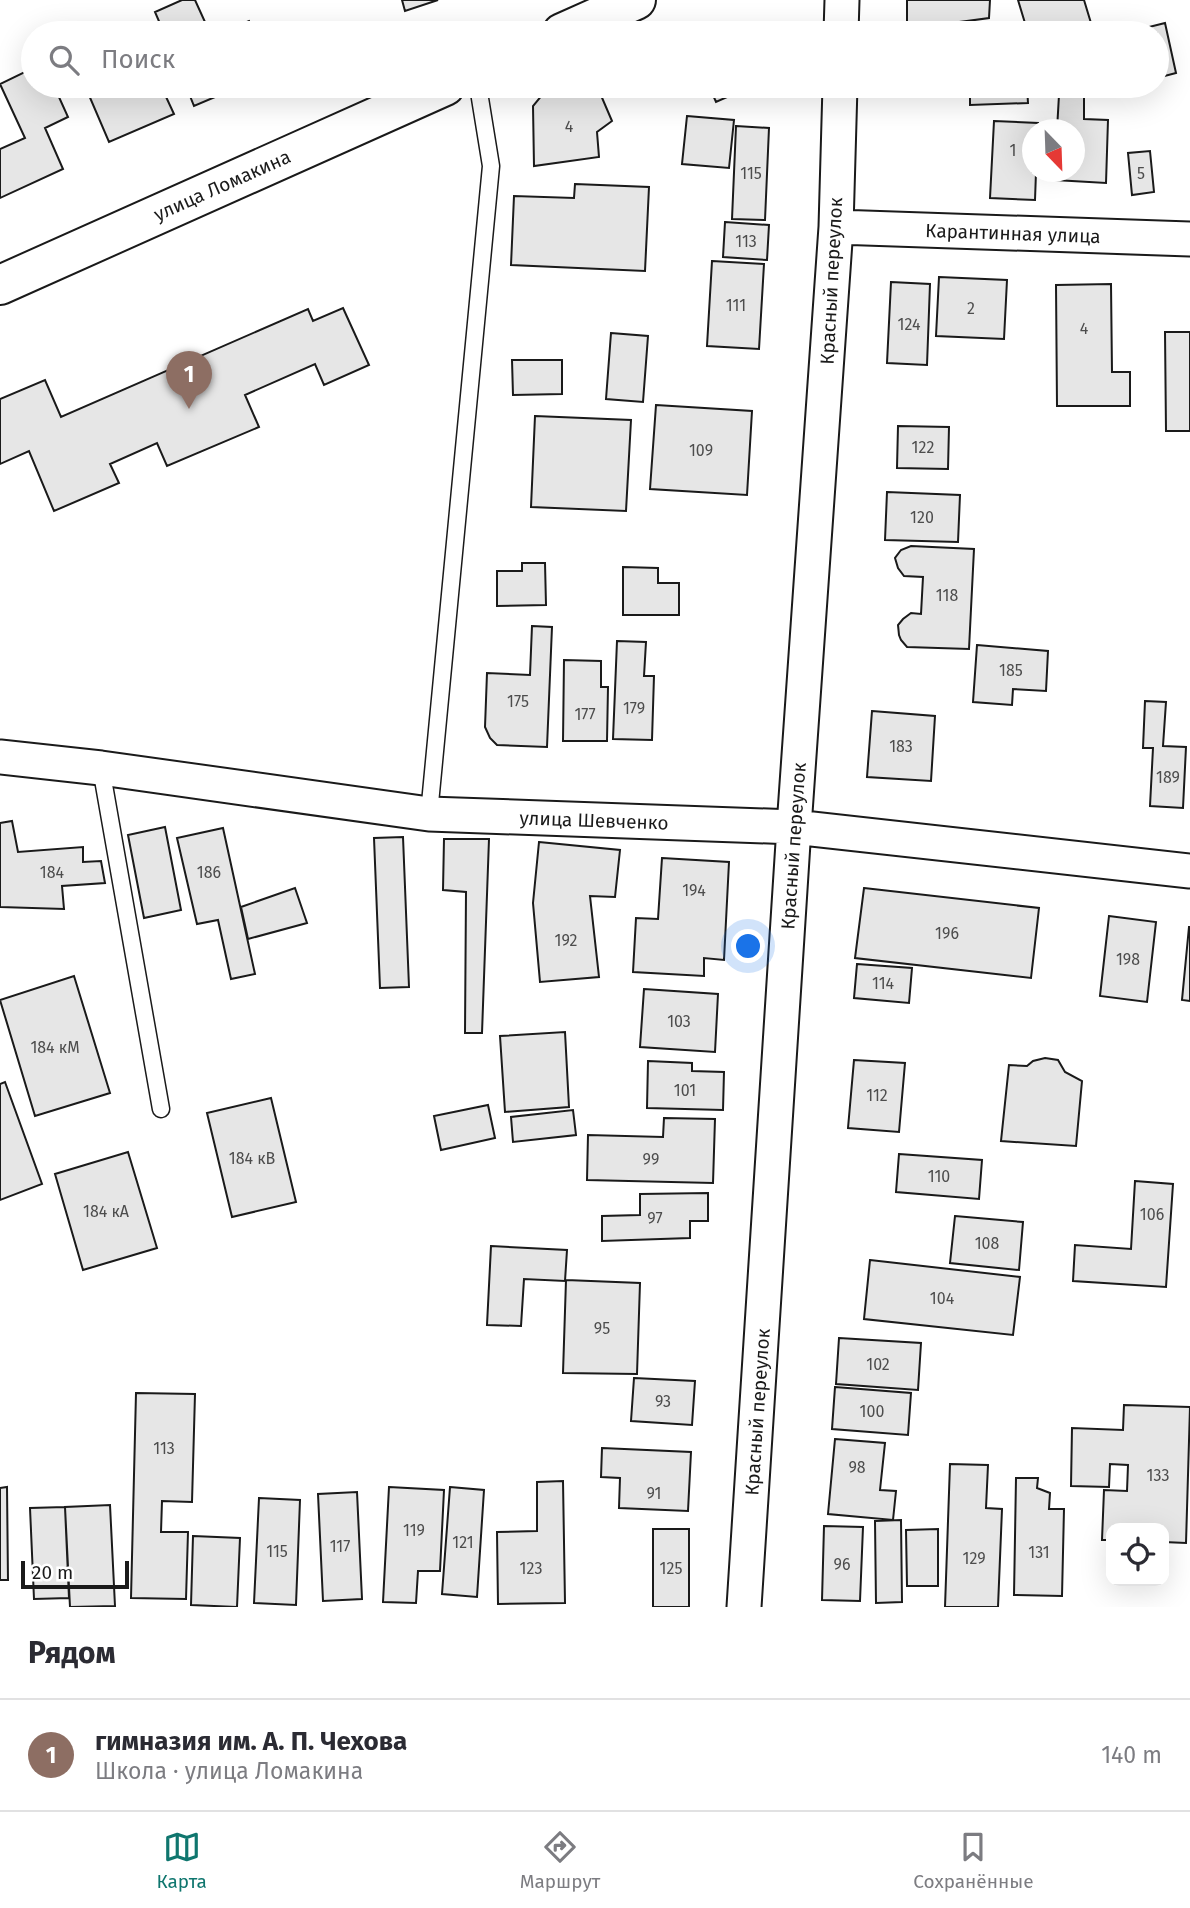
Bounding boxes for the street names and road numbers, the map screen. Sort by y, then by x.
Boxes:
street label: улица Ломакина [150,145,294,226]
street label: Красный переулок [816,197,847,365]
street label: Карантинная улица [925,219,1101,248]
street label: Красный переулок [776,762,811,930]
street label: улица Шевченко [519,806,669,835]
street label: Красный переулок [740,1328,775,1496]

